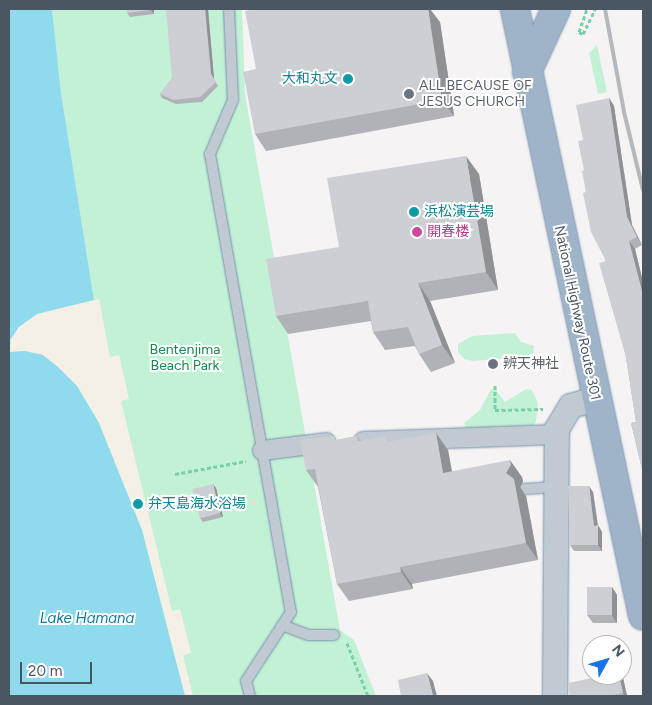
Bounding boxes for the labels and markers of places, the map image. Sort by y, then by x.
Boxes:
place label: 大和丸文 [282,71,338,87]
marker: 大和丸文 [342,73,354,85]
place label: ALL BECAUSE OF JESUS CHURCH [419,78,532,110]
marker: ALL BECAUSE OF JESUS CHURCH [403,88,415,100]
place label: 浜松演芸場 [424,204,494,220]
marker: 浜松演芸場 [408,206,420,218]
place label: 開春楼 [427,224,469,240]
marker: 開春楼 [411,226,423,238]
place label: 辨天神社 [503,356,559,372]
marker: 辨天神社 [487,358,499,370]
place label: 弁天島海水浴場 [148,496,246,512]
marker: 弁天島海水浴場 [132,498,144,510]

